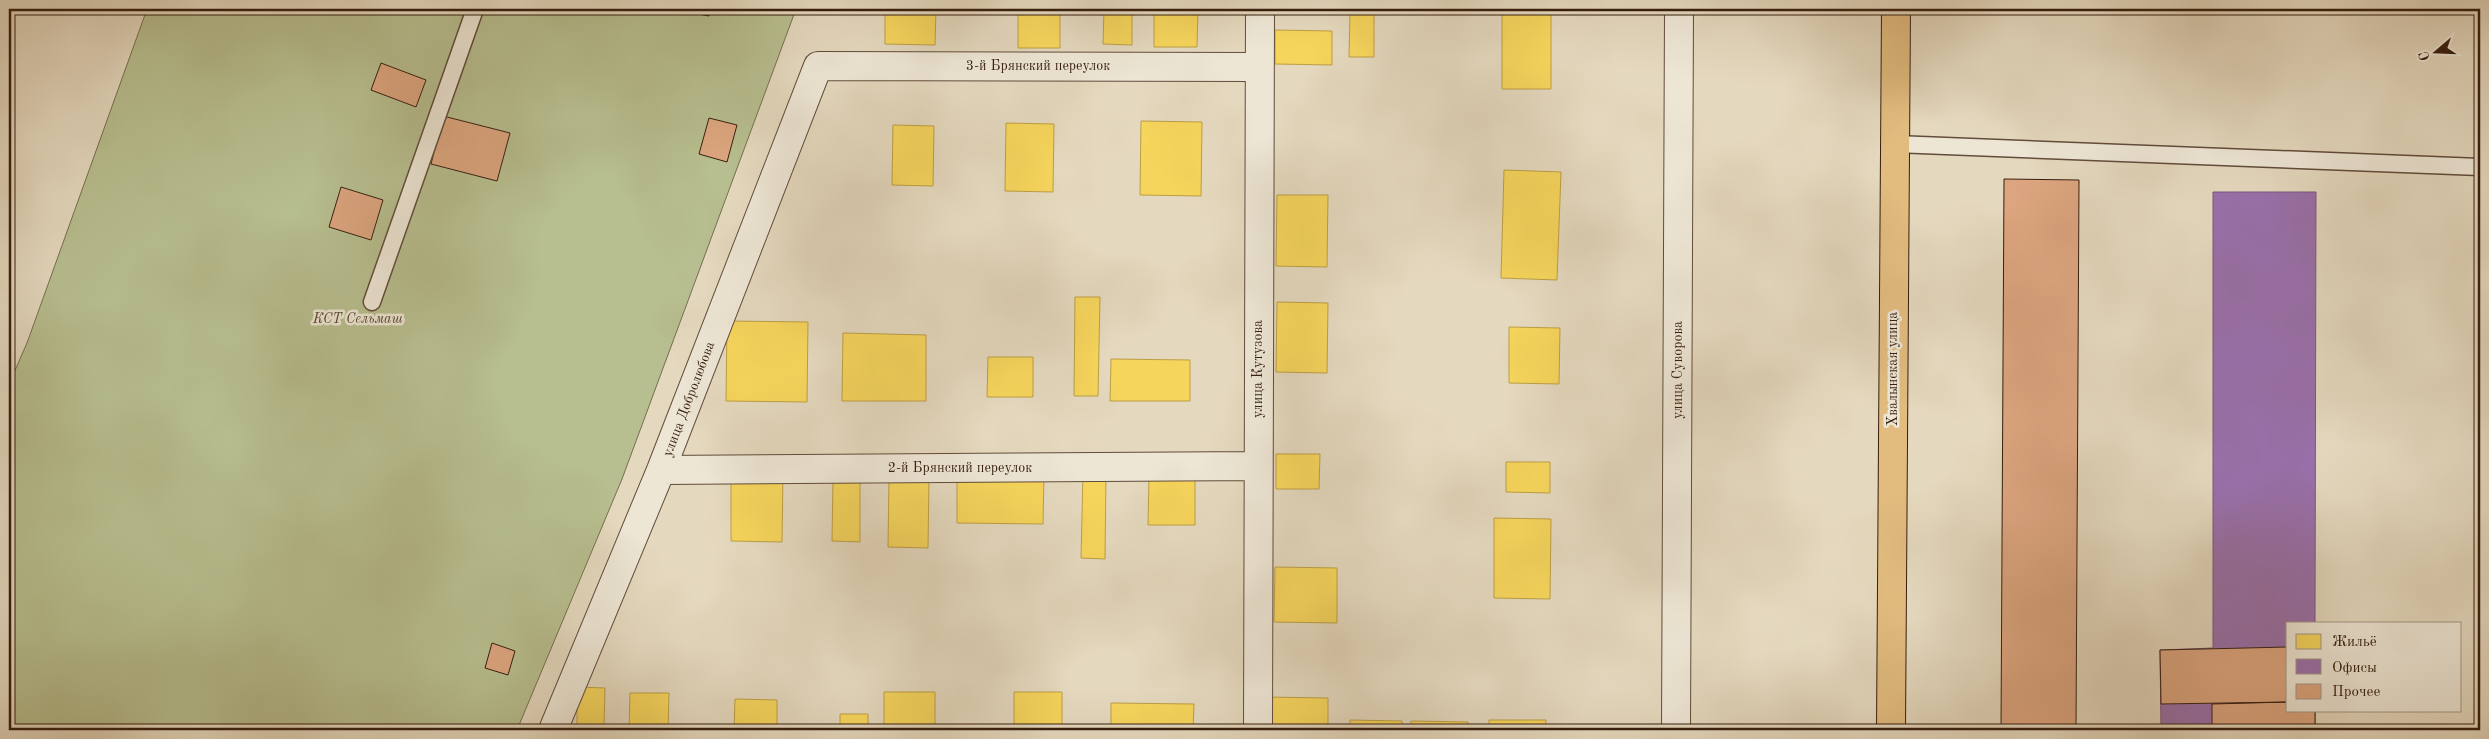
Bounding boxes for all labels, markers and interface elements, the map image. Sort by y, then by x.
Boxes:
north arrow [2412,28,2462,78]
text: С [2417,49,2433,63]
street label: 3-й Брянский переулок [966,59,1110,73]
park label: КСТ Сельмаш [312,312,403,326]
street label: Хвалынская улица [1886,312,1900,426]
street label: улица Кутузова [1251,320,1265,418]
street label: улица Суворова [1671,321,1685,419]
street label: улица Добролюбова [661,339,717,458]
street label: 2-й Брянский переулок [888,461,1032,475]
legend [2286,622,2462,712]
text: Жильё [2332,635,2377,650]
text: Офисы [2332,661,2377,676]
text: Прочее [2332,685,2380,700]

